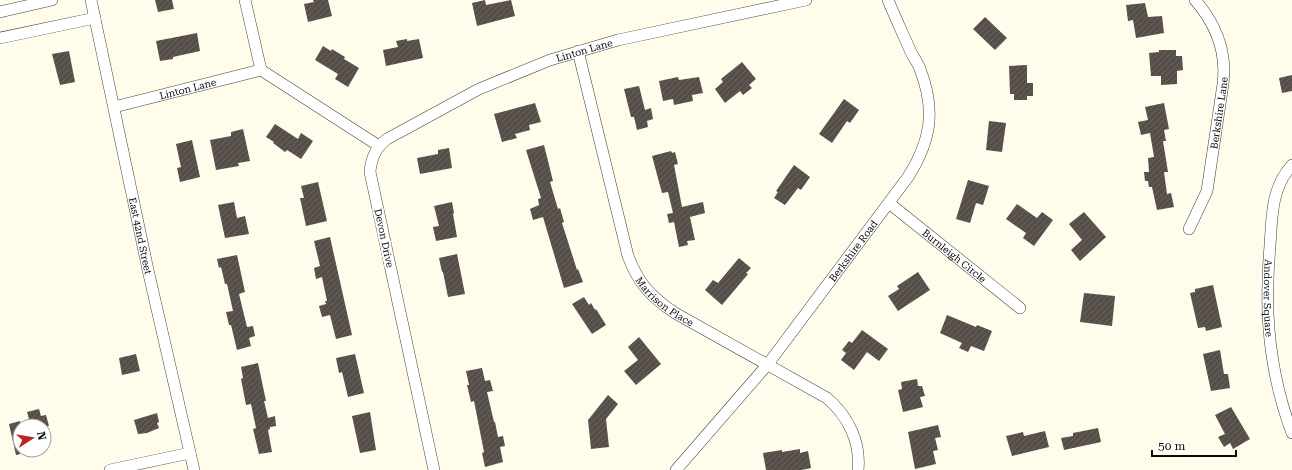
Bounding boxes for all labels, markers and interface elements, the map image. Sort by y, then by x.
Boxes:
street label: Linton Lane [555,36,614,63]
street label: Linton Lane [158,76,218,101]
street label: Berkshire Lane [1208,76,1229,150]
street label: East 42nd Street [127,196,154,276]
street label: Devon Drive [372,208,396,269]
street label: Berkshire Road [826,217,880,283]
street label: Burnleigh Circle [920,227,989,285]
street label: Andover Square [1262,259,1275,338]
street label: Marrison Place [634,275,696,328]
north arrow [12,418,52,458]
text: N [34,431,49,442]
scale bar [1152,432,1236,458]
text: 50 m [1158,439,1185,453]

